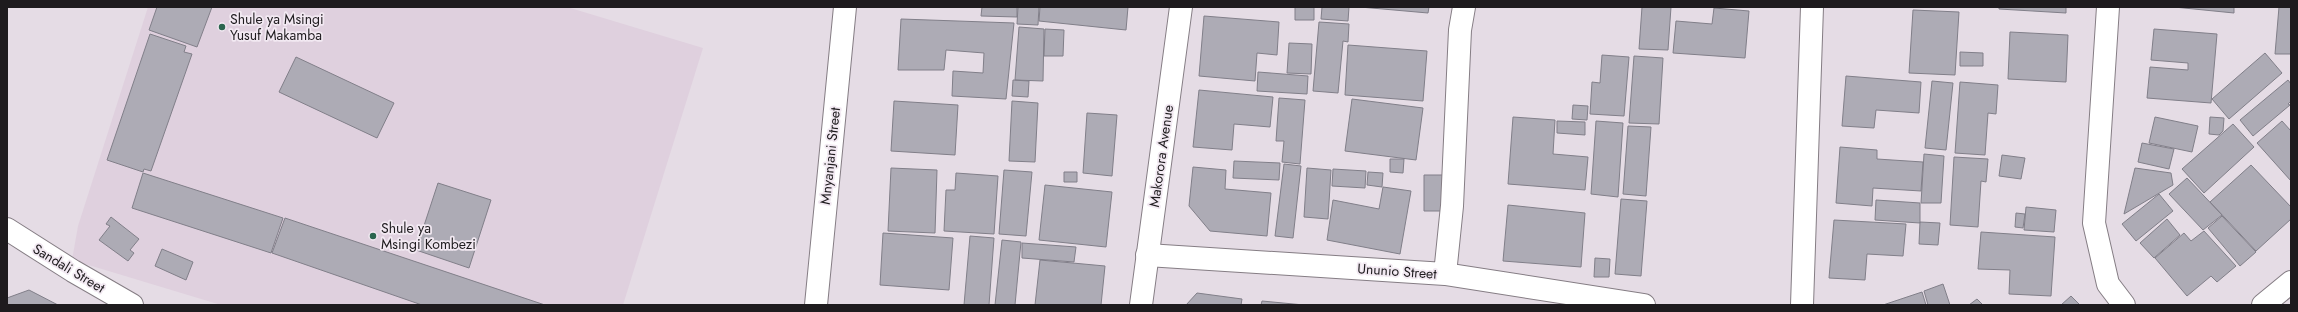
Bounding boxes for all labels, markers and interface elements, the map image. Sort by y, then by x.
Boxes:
place label: Shule ya Msingi Yusuf Makamba [230,9,324,45]
marker: Shule ya Msingi Yusuf Makamba [217,22,227,32]
street label: Makorora Avenue [1144,103,1178,209]
street label: Mnyanjani Street [815,106,845,206]
place label: Shule ya Msingi Kombezi [381,218,476,254]
marker: Shule ya Msingi Kombezi [368,231,378,241]
street label: Sandali Street [29,239,109,298]
street label: Ununio Street [1357,258,1438,284]

